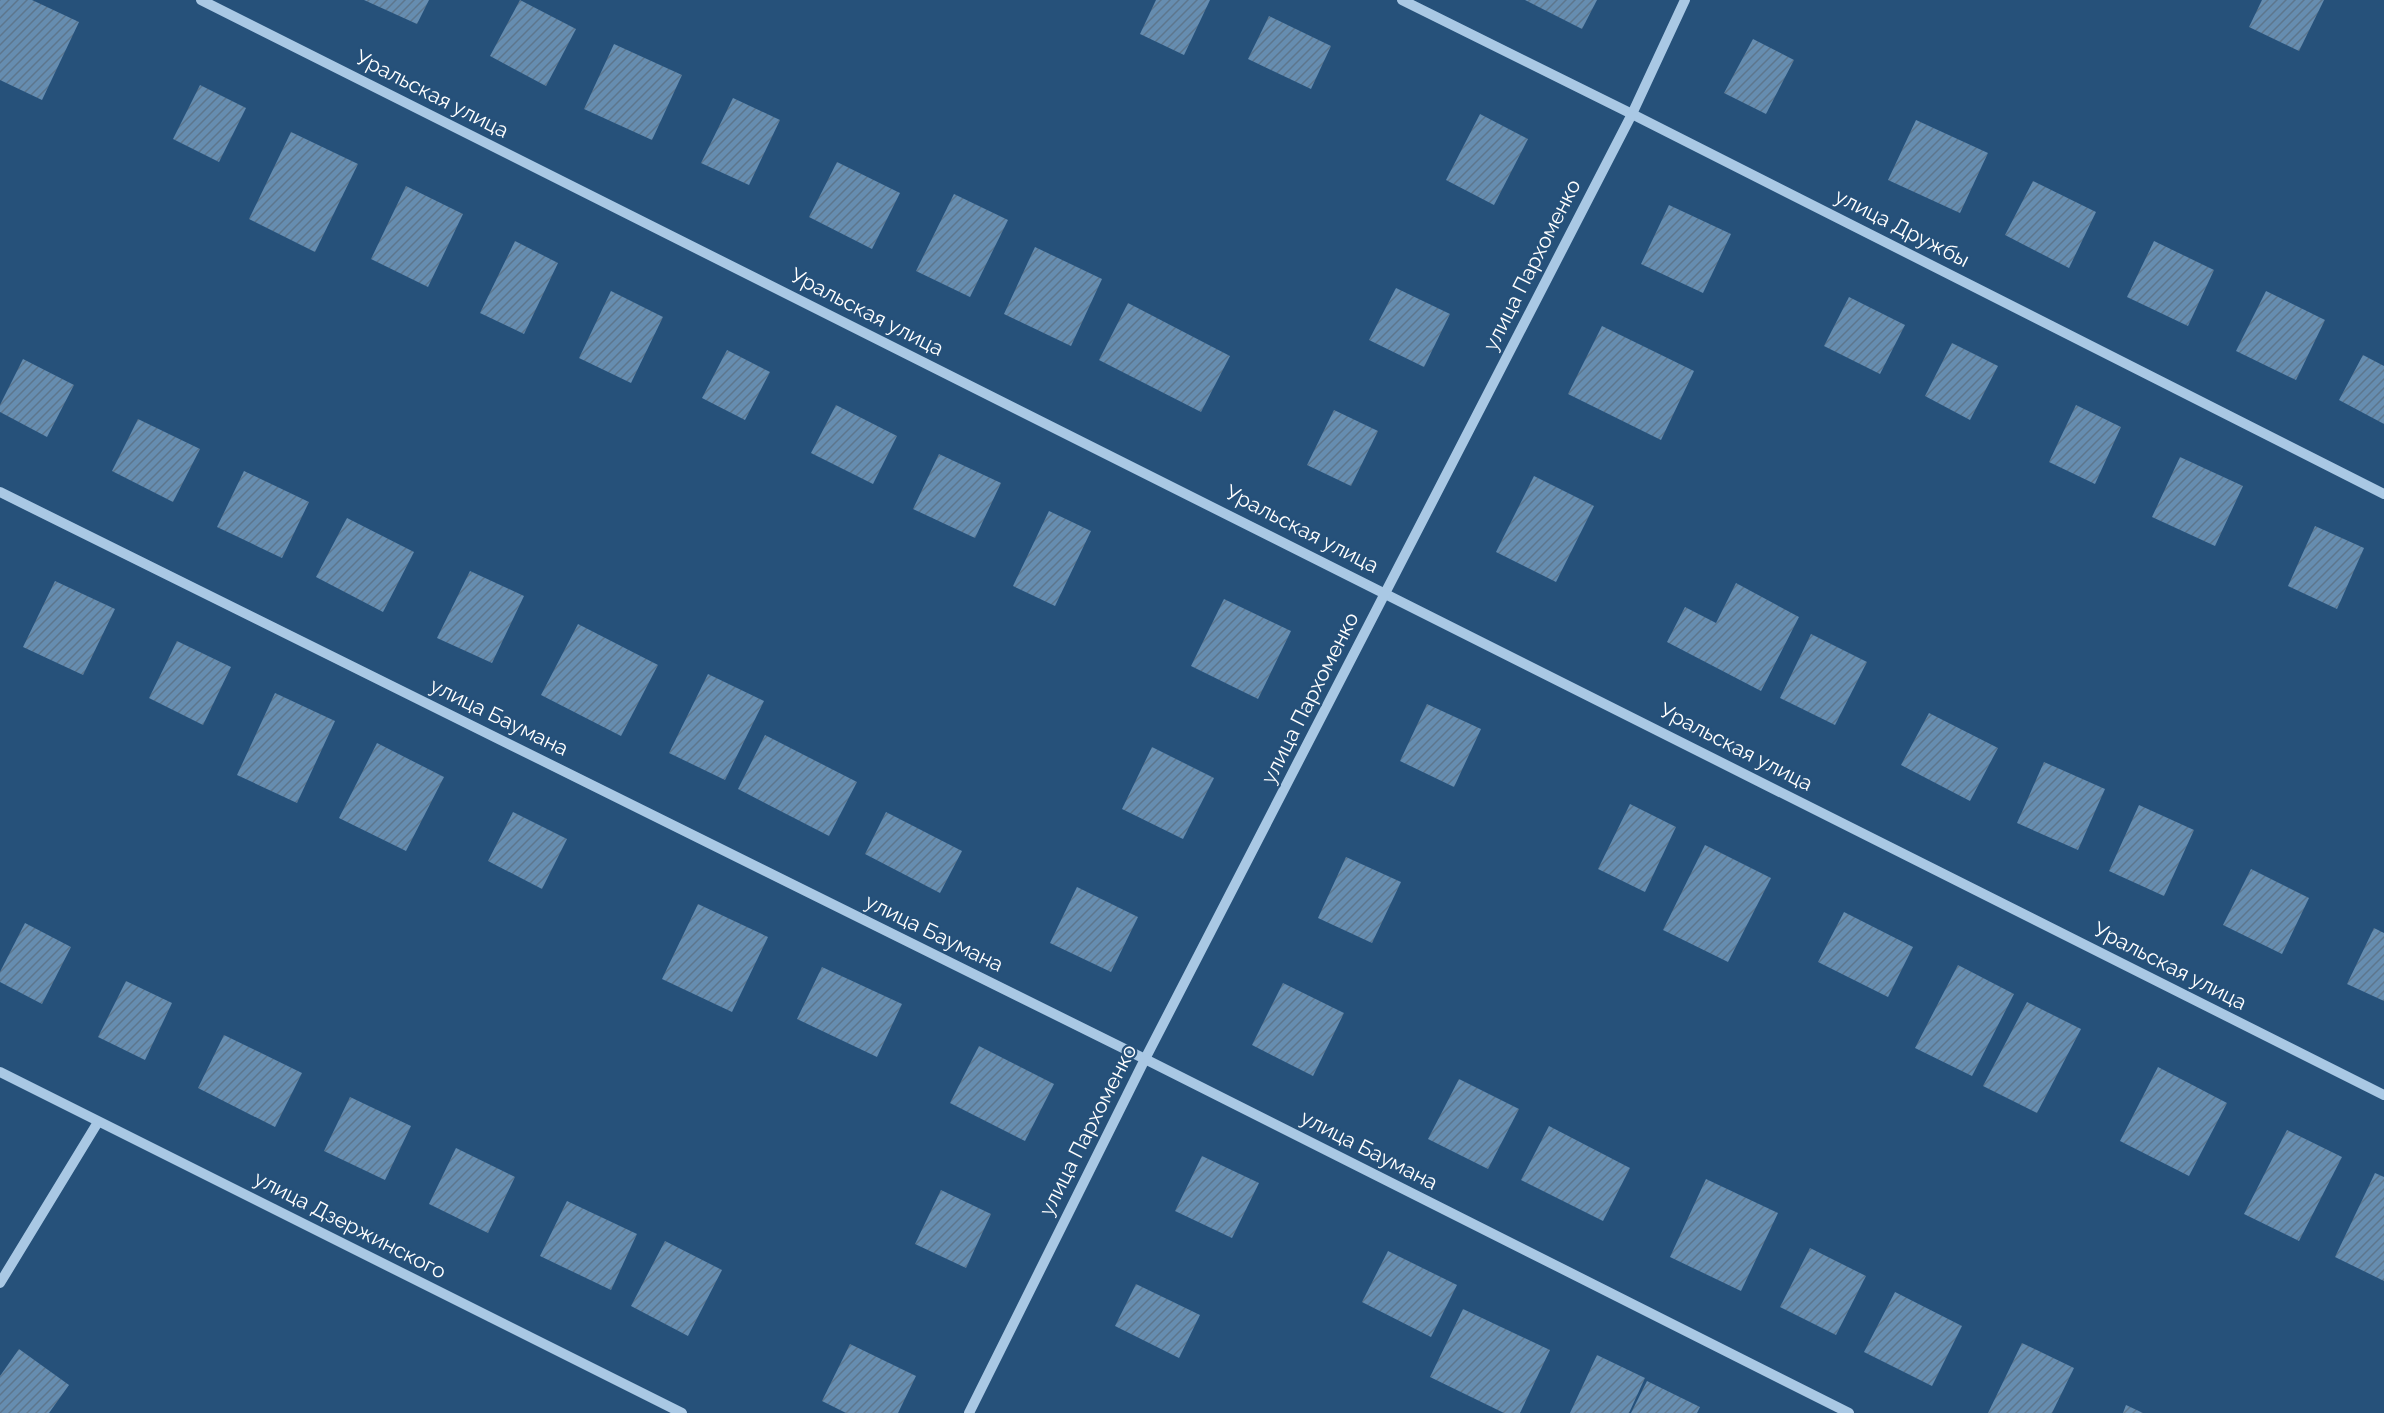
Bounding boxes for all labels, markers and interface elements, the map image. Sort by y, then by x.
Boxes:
street label: Уральская улица [351,44,513,143]
street label: улица Пархоменко [1477,175,1586,355]
street label: улица Дружбы [1831,183,1974,272]
street label: Уральская улица [786,262,948,361]
street label: Уральская улица [1221,479,1383,578]
street label: улица Пархоменко [1255,608,1364,788]
street label: улица Баумана [426,672,572,761]
street label: Уральская улица [1655,697,1817,796]
street label: улица Баумана [861,888,1007,977]
street label: Уральская улица [2089,916,2251,1015]
street label: улица Пархоменко [1033,1040,1142,1220]
street label: улица Баумана [1296,1104,1442,1195]
street label: улица Дзержинского [250,1165,450,1284]

